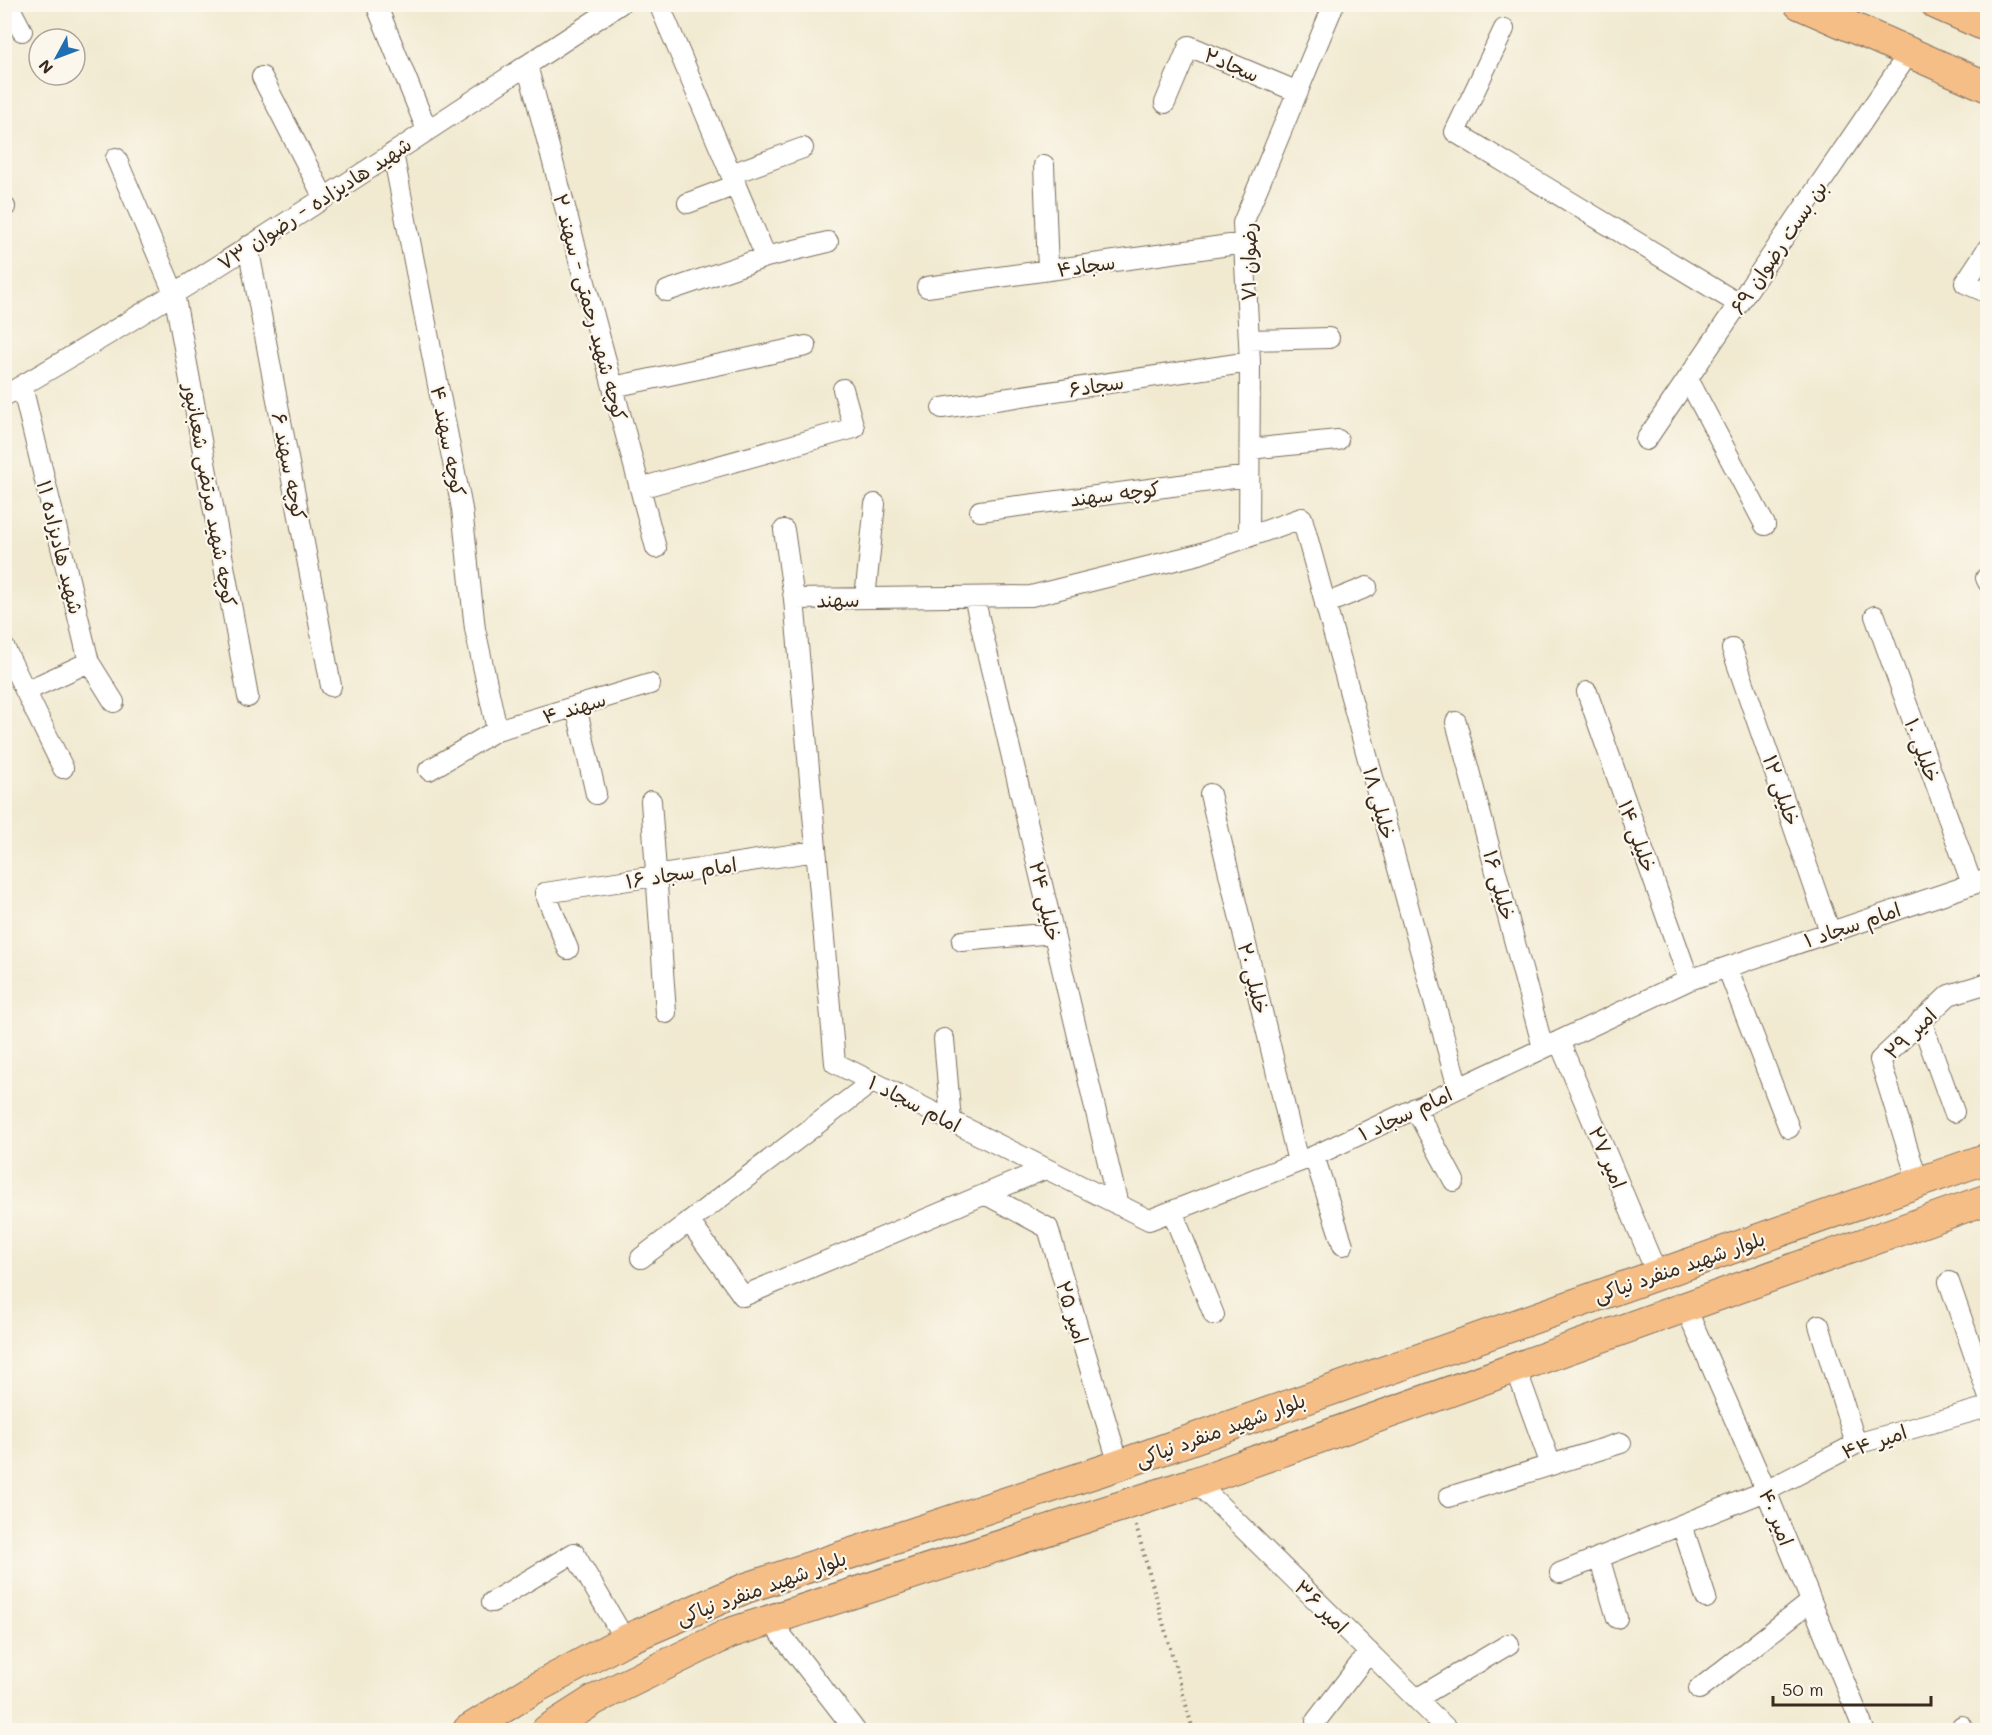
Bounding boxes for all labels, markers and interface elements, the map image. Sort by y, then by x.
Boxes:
north arrow [27,27,87,87]
street label: سجاد۲ [1201,41,1263,87]
text: N [33,56,57,79]
street label: شهید هادیزاده - رضوان ۷۳ [212,131,416,275]
street label: بن بست رضوان ۶۹ [1724,175,1832,319]
street label: کوچه شهید رحمتی - سهند ۲ [547,191,634,424]
street label: رضوان ۷۱ [1235,222,1261,302]
street label: سجاد۴ [1055,248,1117,282]
street label: سجاد۶ [1066,368,1126,402]
street label: کوچه شهید مرتضی شعبانپور [177,379,243,609]
street label: کوچه سهند ۴ [425,384,472,499]
street label: کوچه سهند ۶ [266,410,313,522]
street label: كوچه سهند [1069,475,1162,513]
street label: شهید هادیزاده ۱۱ [32,477,90,617]
street label: سهند [816,586,860,612]
street label: سهند ۴ [539,685,609,729]
street label: خلیلی ۱۰ [1898,714,1947,786]
street label: خلیلی ۱۲ [1757,751,1806,829]
street label: خلیلی ۱۸ [1357,764,1402,842]
street label: خلیلی ۱۴ [1612,796,1663,876]
street label: خلیلی ۱۶ [1477,847,1522,923]
street label: امام سجاد ۱۶ [623,850,739,897]
street label: خلیلی ۲۴ [1023,859,1068,944]
street label: امام سجاد ۱ [1800,895,1905,955]
street label: خلیلی ۲۰ [1232,940,1275,1017]
street label: امیر ۲۹ [1878,1002,1942,1064]
street label: امام سجاد ۱ [863,1069,966,1140]
street label: امام سجاد ۱ [1354,1080,1457,1149]
street label: امیر ۲۷ [1583,1122,1633,1192]
street label: بلوار شهید منفرد نیاکی [1590,1225,1768,1308]
street label: امیر ۲۵ [1051,1277,1095,1347]
street label: بلوار شهید منفرد نیاکی [1131,1386,1309,1473]
street label: امیر ۴۴ [1838,1418,1910,1464]
street label: امیر ۴۰ [1754,1485,1800,1549]
street label: بلوار شهید منفرد نیاکی [672,1544,850,1631]
street label: امیر ۳۶ [1290,1574,1354,1638]
scale bar [1773,1669,1930,1707]
text: 50 m [1782,1677,1824,1701]

